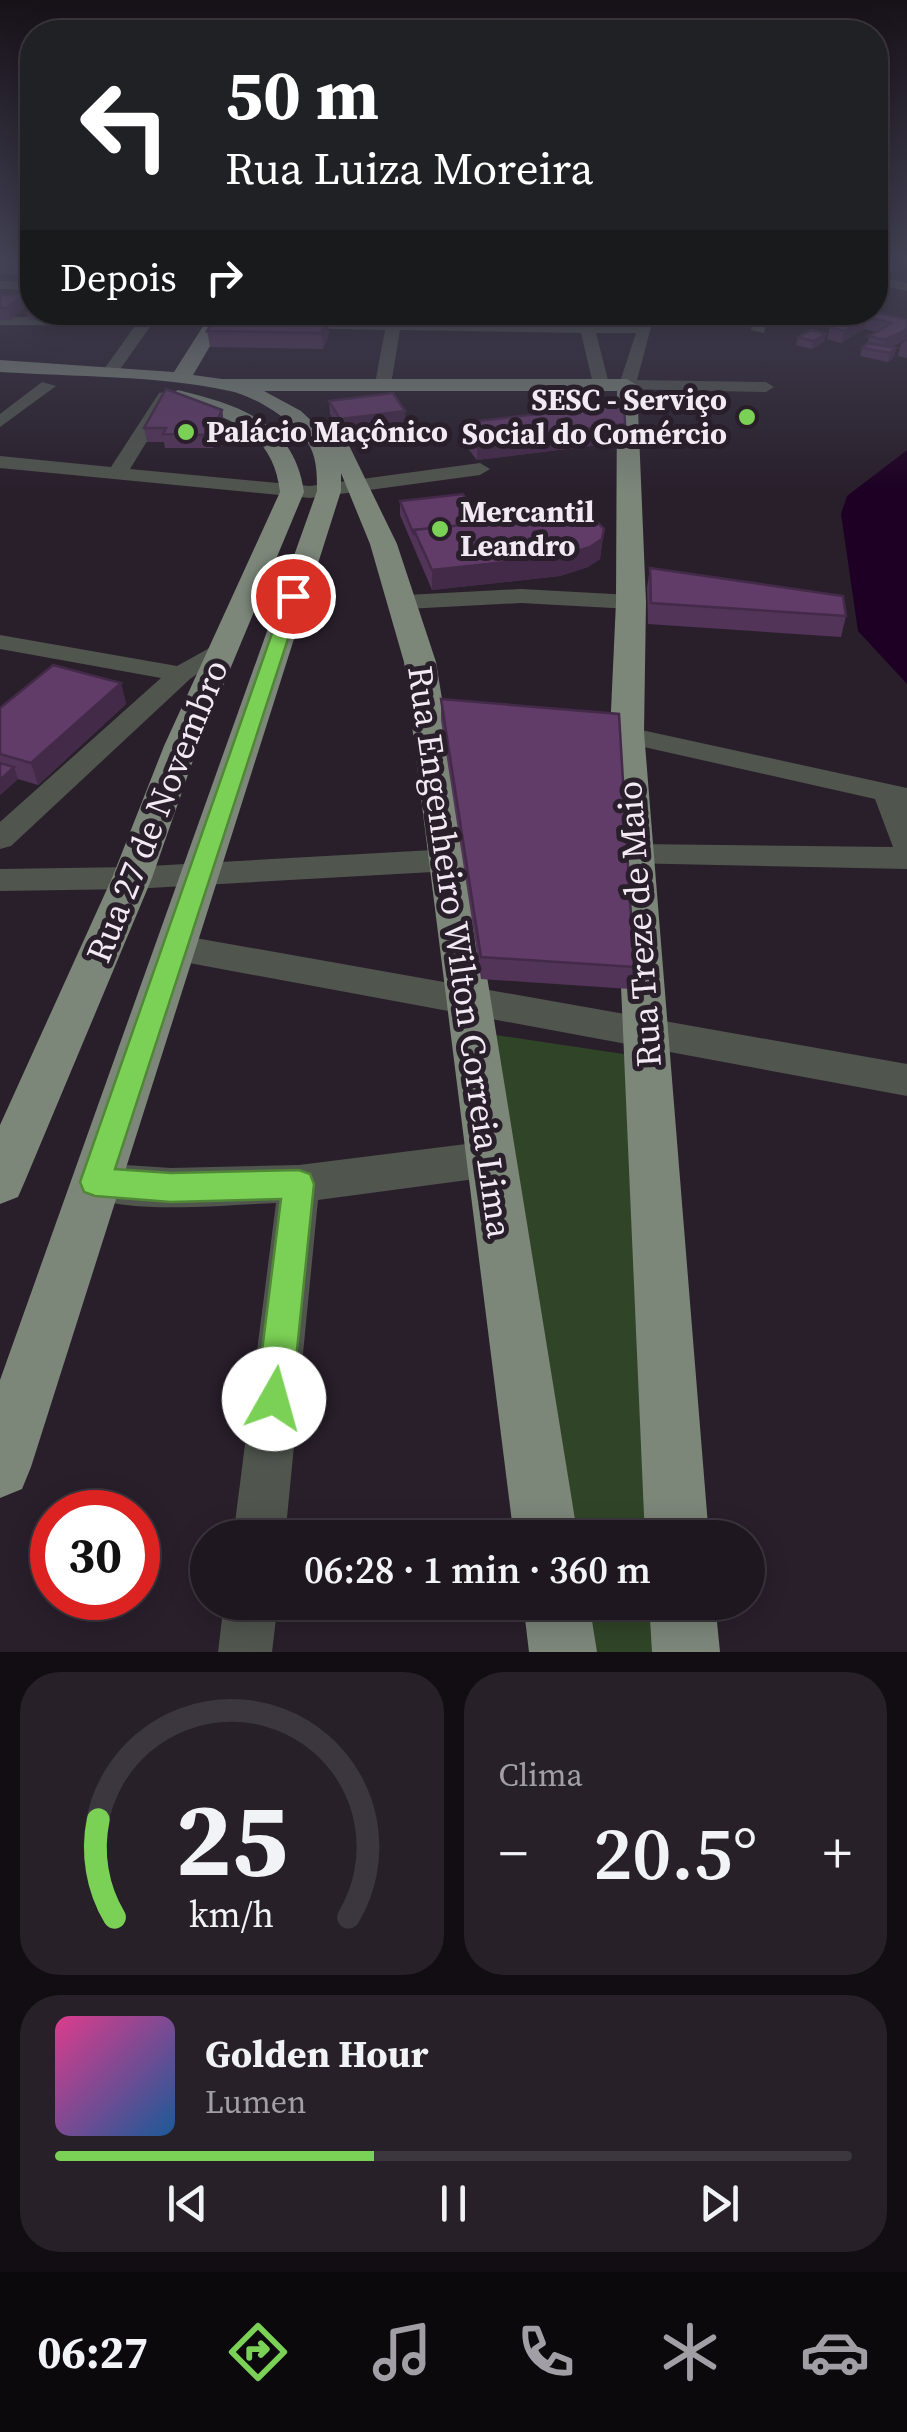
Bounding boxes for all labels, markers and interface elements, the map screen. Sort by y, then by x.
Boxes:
text: 50 m [225,46,379,142]
icon: left [60,60,190,190]
text: Rua Luiza Moreira [225,137,594,199]
icon: right [197,250,252,305]
text: Depois [60,252,177,304]
place label: SESC - Serviço Social do Comércio [462,379,727,454]
marker: SESC - Serviço Social do Comércio [736,406,758,428]
place label: Palácio Maçônico [206,411,448,452]
marker: Palácio Maçônico [175,421,197,443]
place label: Mercantil Leandro [460,491,594,566]
marker: Mercantil Leandro [429,518,451,540]
pin [251,554,336,639]
icon: arrive [266,569,321,624]
street label: Rua 27 de Novembro [74,652,240,970]
street label: Rua Engenheiro Wilton Correia Lima [396,663,524,1241]
street label: Rua Treze de Maio [605,779,673,1069]
position arrow [222,1347,326,1451]
speed limit sign: 30 [30,1490,160,1620]
text: 06:28 · 1 min · 360 m [304,1544,651,1596]
text: Clima [499,1753,583,1797]
text: 25 [175,1767,288,1910]
text: 20.5° [593,1801,757,1904]
text: − [499,1815,528,1890]
text: + [823,1815,852,1890]
text: km/h [189,1890,274,1939]
text: Golden Hour [205,2028,428,2080]
text: Lumen [205,2080,307,2124]
icon: previous [160,2176,215,2231]
icon: pause [426,2176,481,2231]
icon: next [692,2176,747,2231]
icon: directions [223,2317,293,2387]
icon: music [367,2317,437,2387]
icon: phone [511,2317,581,2387]
icon: climate [655,2317,725,2387]
icon: car [800,2317,870,2387]
text: 06:27 [37,2321,148,2383]

